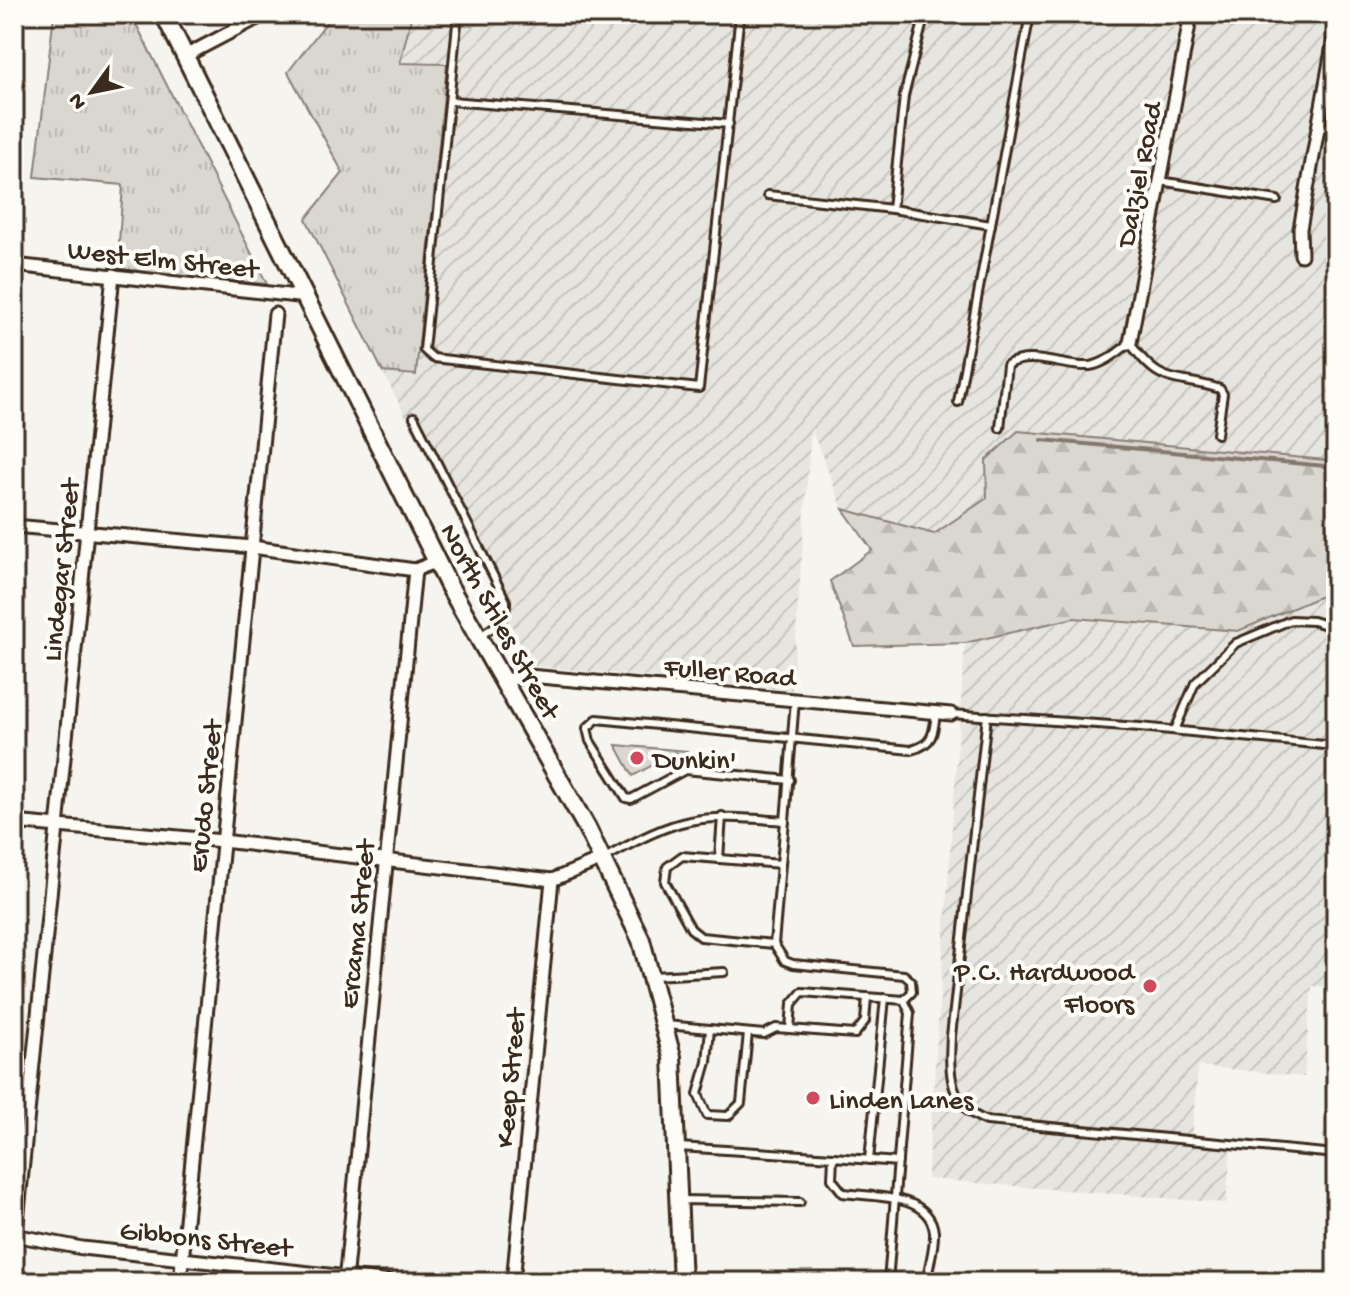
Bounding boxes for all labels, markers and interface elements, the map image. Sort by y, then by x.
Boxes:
north arrow [52,52,132,132]
text: N [64,88,93,114]
street label: Dalziel Road [1111,97,1172,252]
street label: West Elm Street [66,235,262,288]
street label: Lindegar Street [37,475,90,663]
street label: North Stiles Street [431,519,567,728]
street label: Fuller Road [661,652,799,697]
street label: Erudo Street [183,716,232,874]
place label: Dunkin' [651,746,737,779]
marker: Dunkin' [628,749,646,767]
street label: Ercama Street [334,836,385,1010]
place label: P.C. Hardwood Floors [953,958,1137,1023]
marker: P.C. Hardwood Floors [1141,977,1159,995]
street label: Keep Street [490,1005,535,1149]
place label: Linden Lanes [829,1086,974,1119]
marker: Linden Lanes [804,1089,822,1107]
street label: Gibbons Street [118,1216,296,1267]

